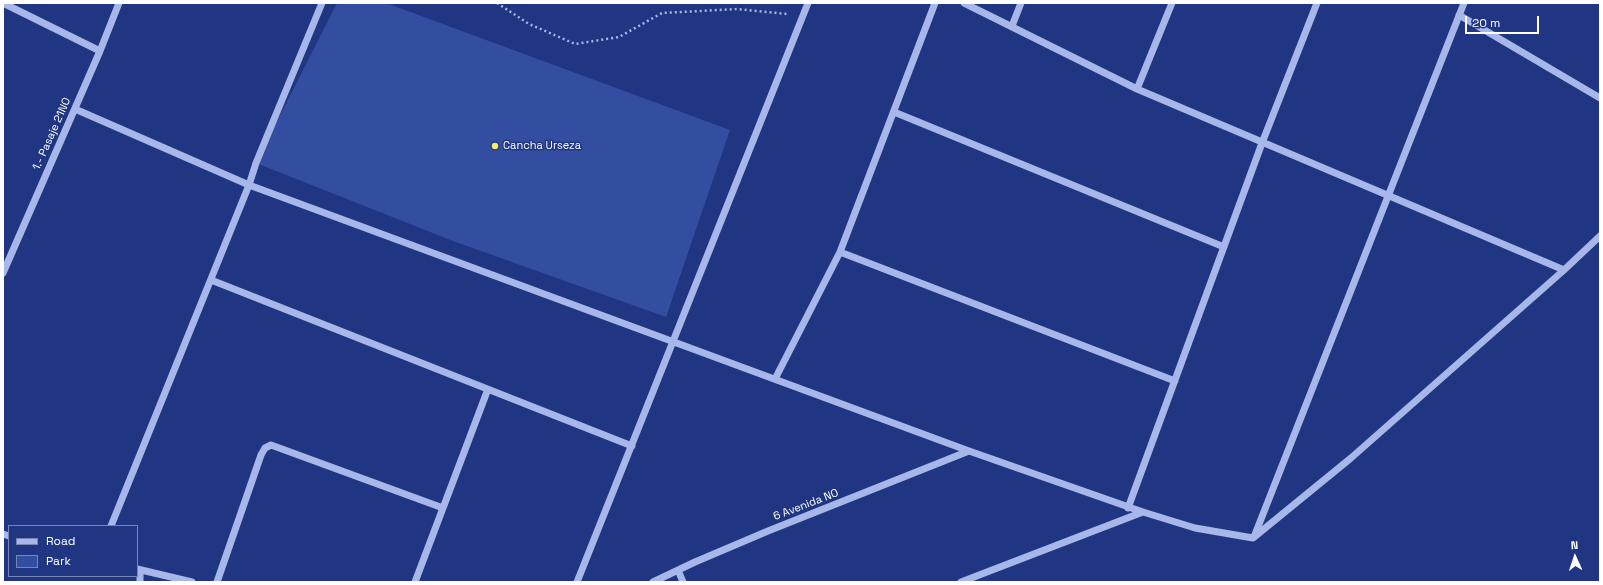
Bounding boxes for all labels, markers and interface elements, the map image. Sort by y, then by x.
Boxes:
scale bar [1467,8,1541,34]
text: 20 m [1472,15,1500,31]
street label: 1.- Pasaje 21NO [30,96,74,172]
place label: Cancha Urseza [503,139,581,153]
marker: Cancha Urseza [490,141,500,151]
street label: 6 Avenida NO [771,487,841,523]
legend [8,525,138,577]
text: Road [46,533,75,549]
north arrow [1555,537,1595,577]
text: N [1570,538,1578,552]
text: Park [46,553,71,569]

